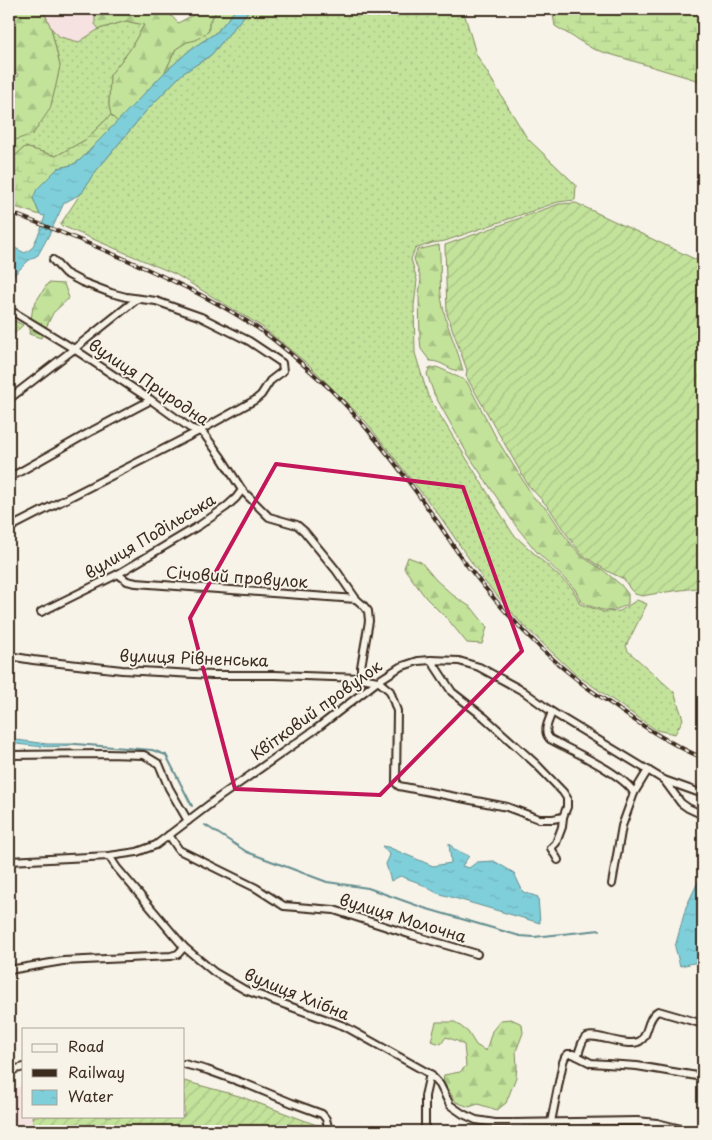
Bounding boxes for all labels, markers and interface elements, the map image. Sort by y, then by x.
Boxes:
street label: вулиця Природна [85,332,215,430]
street label: вулиця Подільська [79,486,220,584]
street label: Січовий провулок [165,559,309,593]
street label: вулиця Рівненська [119,642,269,672]
street label: Квітковий провулок [245,653,386,765]
street label: вулиця Молочна [337,886,470,948]
street label: вулиця Хлібна [241,961,354,1025]
legend [22,1028,185,1118]
text: Road [68,1034,104,1057]
text: Railway [68,1060,125,1083]
text: Water [68,1084,113,1107]

